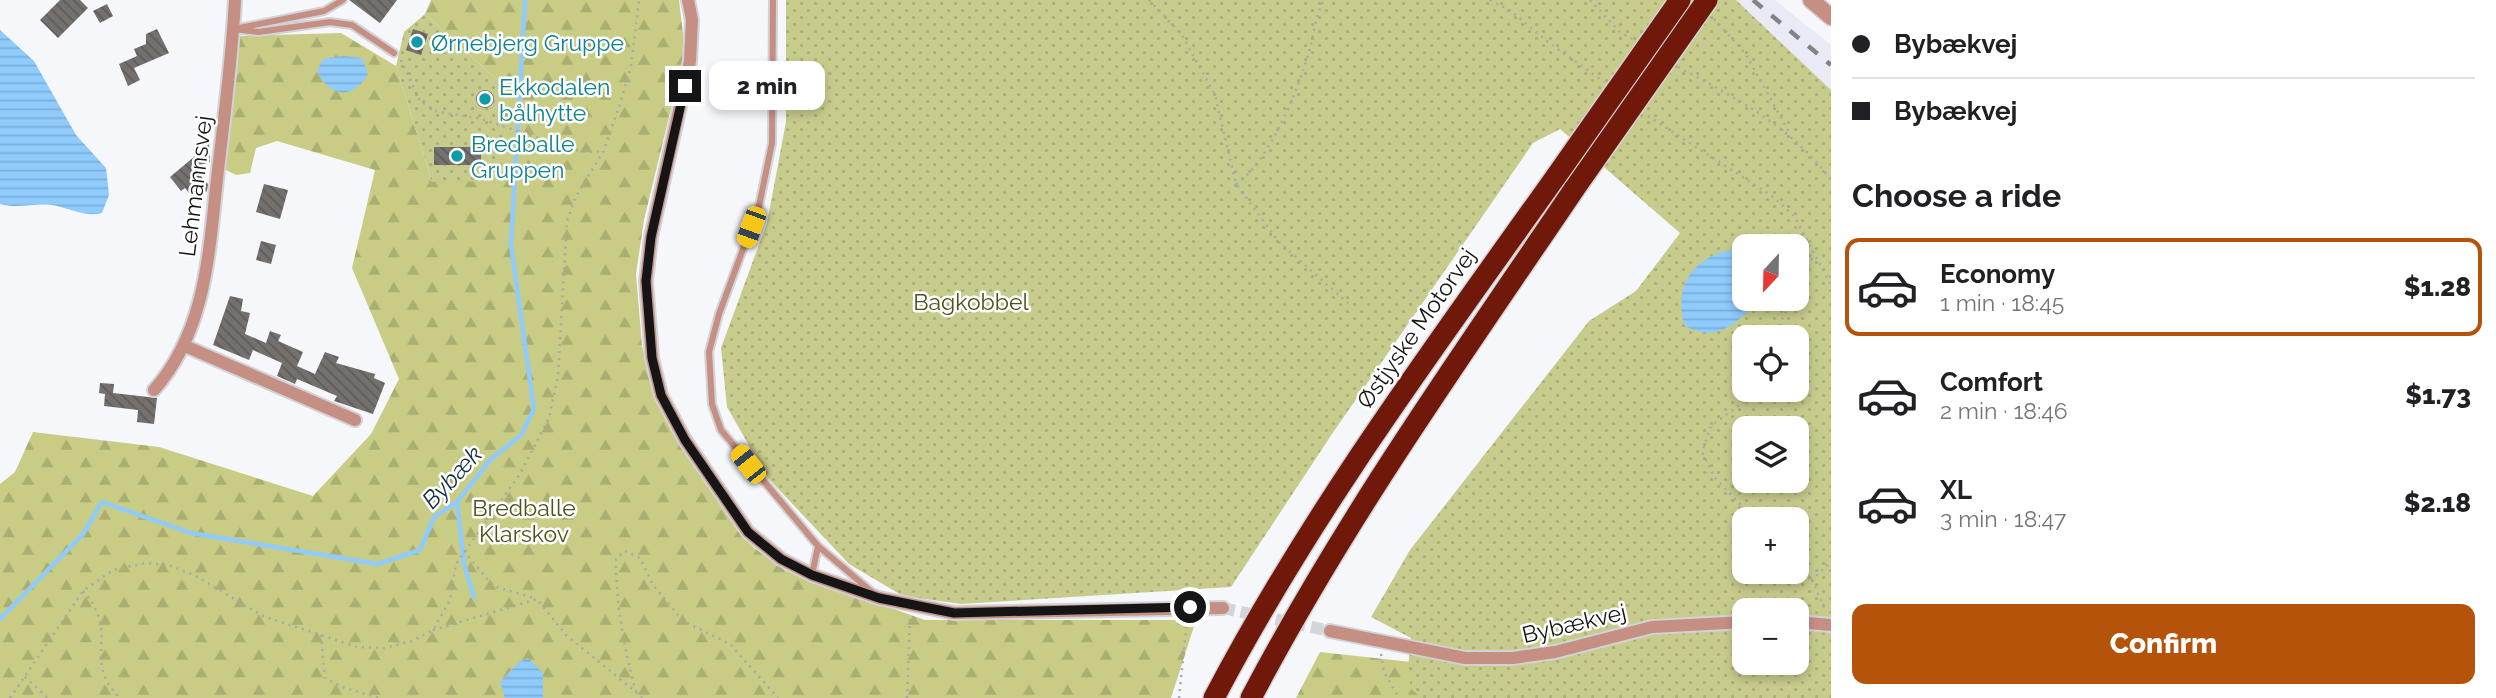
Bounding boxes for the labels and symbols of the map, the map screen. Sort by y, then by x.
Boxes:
place label: Ørnebjerg Gruppe [431,29,624,56]
marker: Ørnebjerg Gruppe [409,34,425,50]
callout: 2 min [710,62,825,110]
route end [669,70,701,102]
place label: Ekkodalen bålhytte [499,73,610,126]
marker: Ekkodalen bålhytte [477,91,493,107]
street label: Lehmannsvej [173,114,217,258]
place label: Bredballe Gruppen [471,130,575,183]
marker: Bredballe Gruppen [449,148,465,164]
car [734,204,769,250]
north arrow [1732,234,1810,312]
street label: Østjyske Motorvej [1351,243,1481,413]
park label: Bagkobbel [913,288,1029,315]
water label: Bybæk [416,439,488,514]
car [727,441,770,487]
park label: Bredballe Klarskov [472,494,576,547]
route start [1174,591,1206,623]
street label: Bybækvej [1519,598,1629,648]

